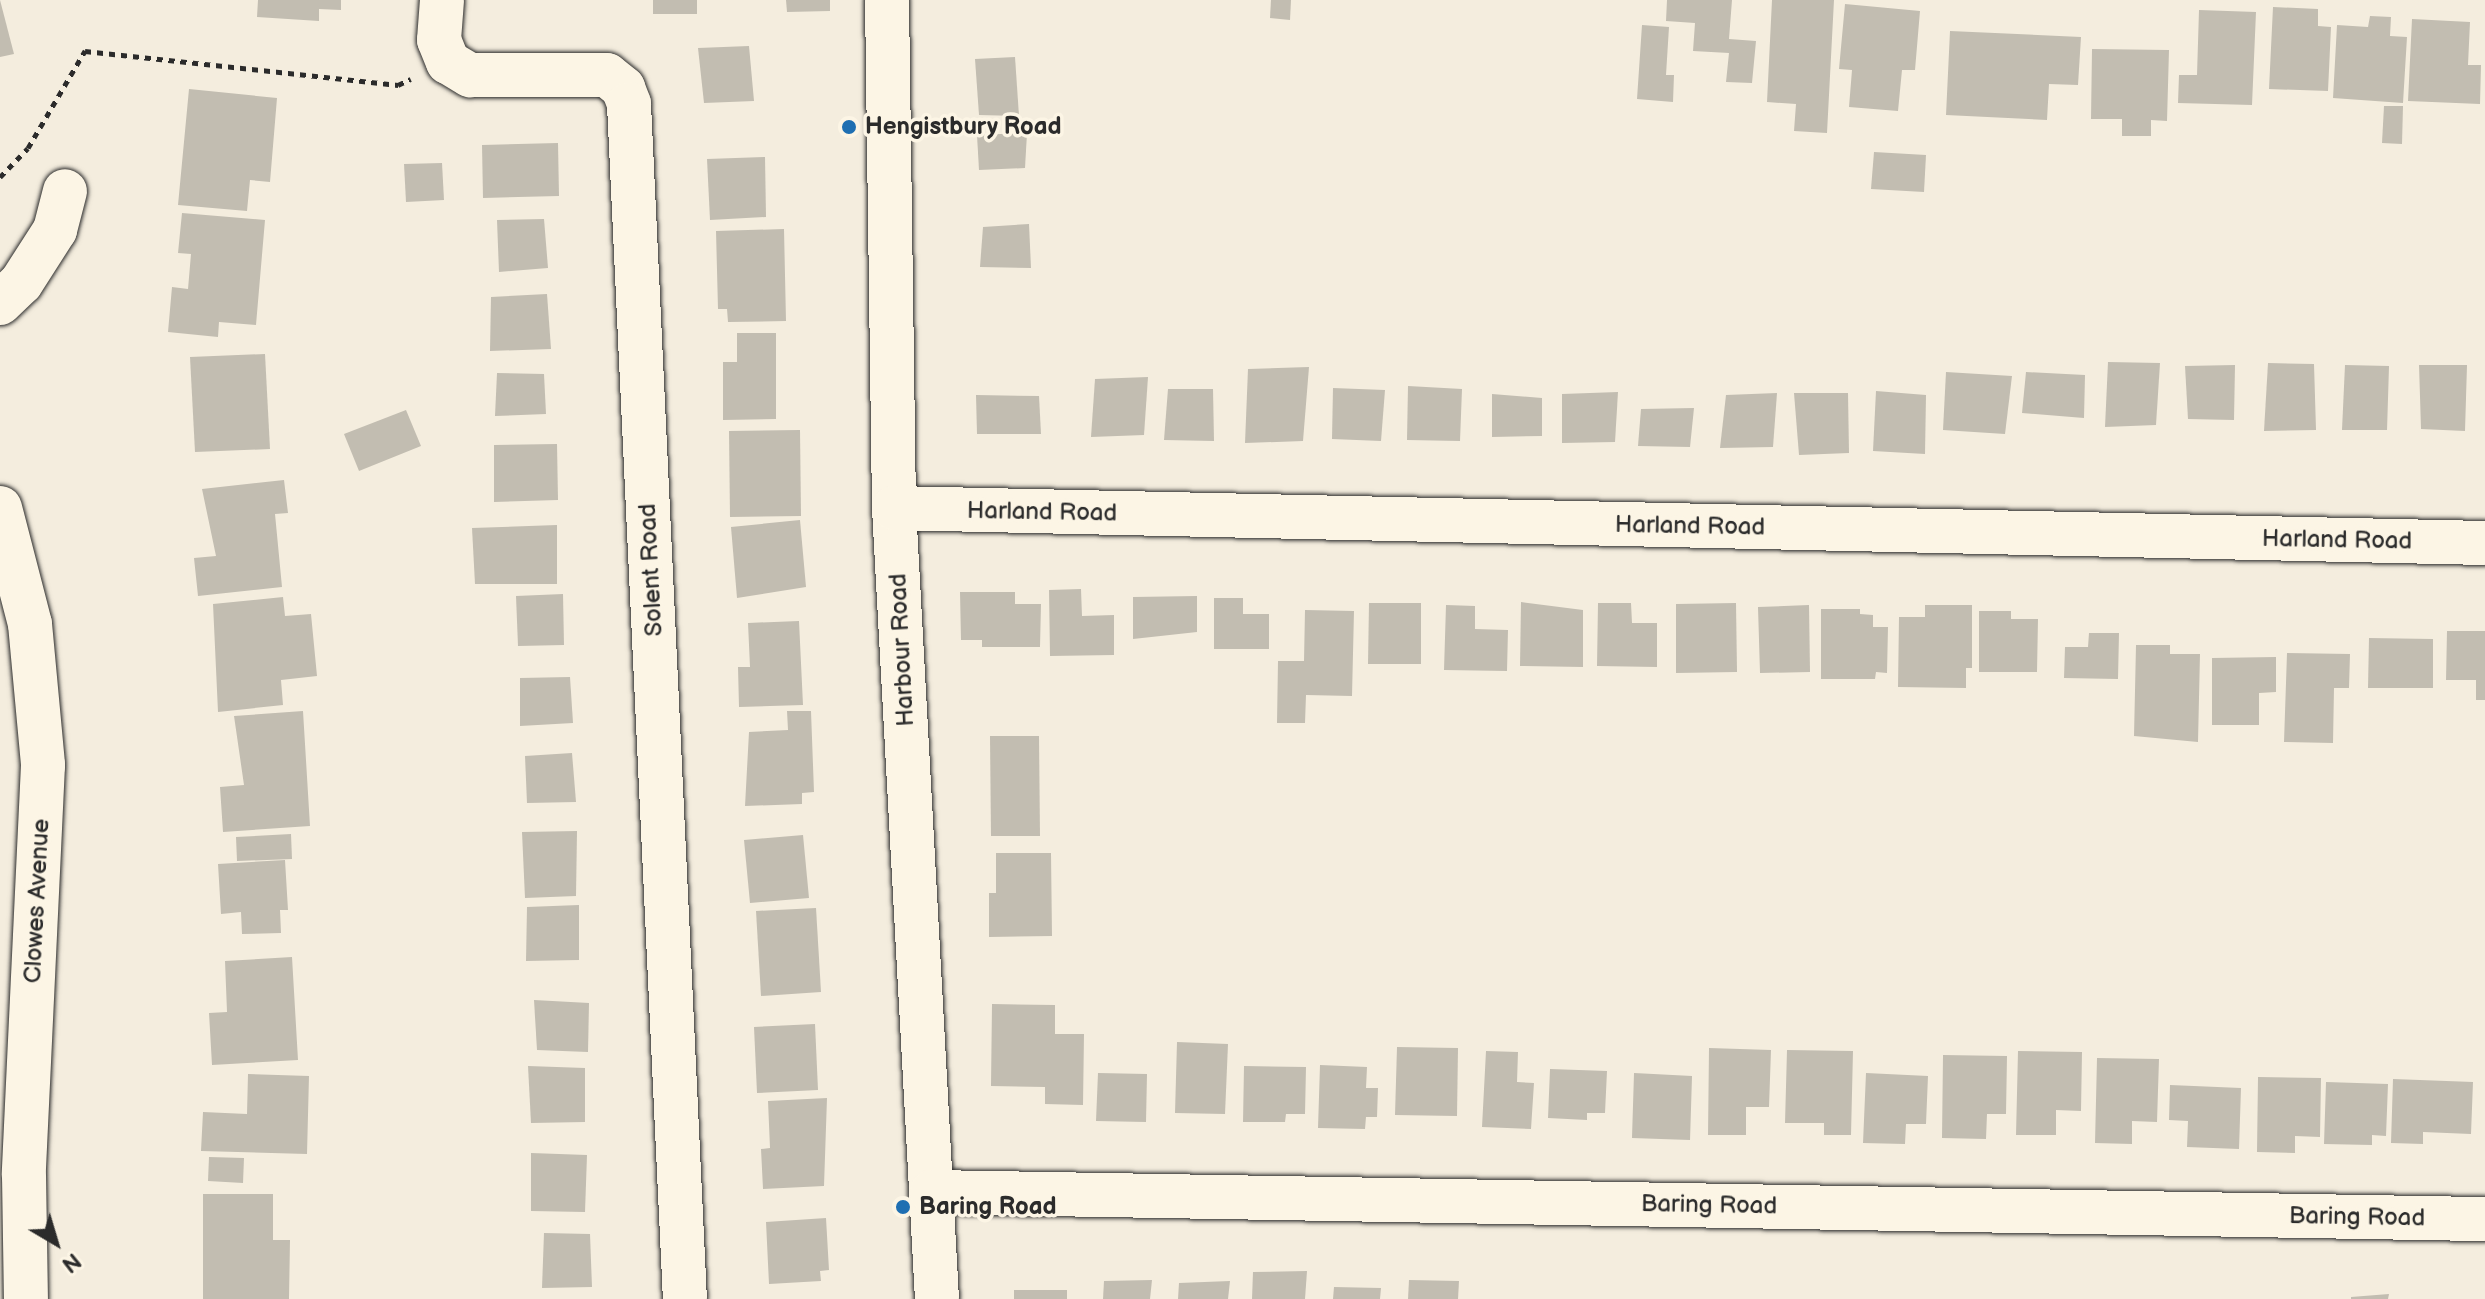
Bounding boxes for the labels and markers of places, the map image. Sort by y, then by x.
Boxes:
place label: Hengistbury Road [865,113,1062,141]
marker: Hengistbury Road [840,118,858,136]
place label: Baring Road [919,1193,1057,1221]
marker: Baring Road [894,1198,912,1216]

